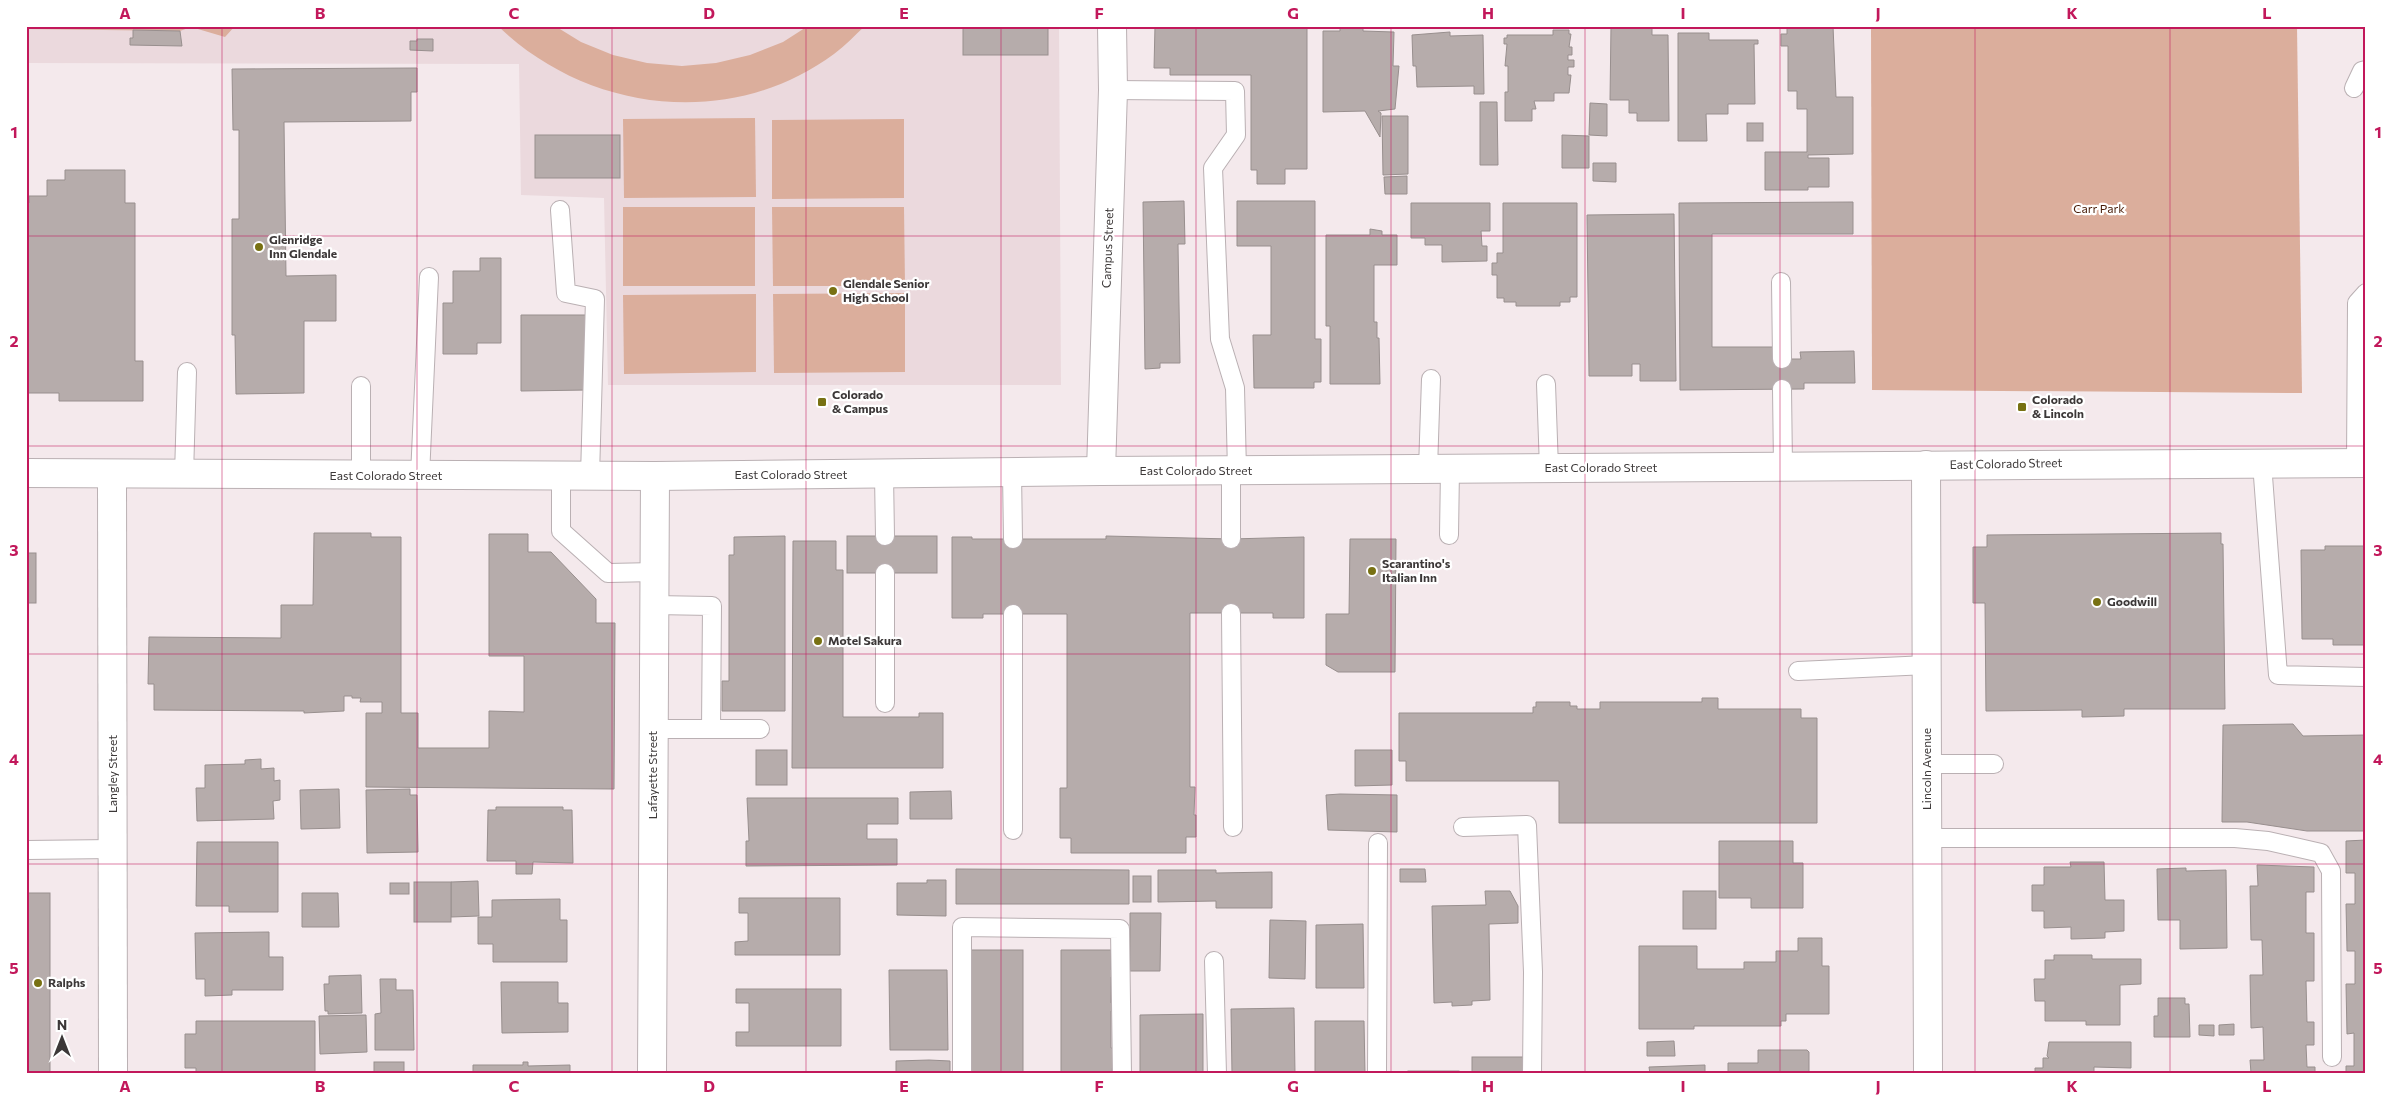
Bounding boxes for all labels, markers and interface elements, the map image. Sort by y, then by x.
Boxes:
text: A [119,3,131,22]
text: B [315,3,326,22]
text: C [509,3,520,22]
text: D [703,3,715,22]
text: E [899,3,909,22]
text: F [1094,3,1104,22]
text: G [1287,3,1299,22]
text: H [1482,3,1494,22]
text: I [1680,3,1686,22]
text: J [1875,3,1881,22]
text: K [2066,3,2078,22]
text: L [2262,3,2272,22]
text: 1 [10,122,18,141]
text: 1 [2374,122,2382,141]
park label: Carr Park [2073,201,2125,215]
street label: Campus Street [1099,207,1115,288]
place label: Glenridge Inn Glendale [269,232,337,260]
marker: Glenridge Inn Glendale [253,241,265,253]
place label: Glendale Senior High School [843,276,929,304]
marker: Glendale Senior High School [827,285,839,297]
text: 2 [9,331,19,350]
text: 2 [2373,331,2383,350]
place label: Colorado & Campus [832,387,888,415]
place label: Colorado & Lincoln [2032,392,2084,420]
marker: Colorado & Campus [816,396,828,408]
marker: Colorado & Lincoln [2016,401,2028,413]
street label: East Colorado Street [1949,455,2063,471]
street label: East Colorado Street [1545,460,1658,474]
street label: East Colorado Street [1140,463,1253,477]
street label: East Colorado Street [735,467,848,481]
street label: East Colorado Street [330,468,443,482]
text: 3 [9,540,19,559]
text: 3 [2373,540,2383,559]
place label: Scarantino's Italian Inn [1382,556,1451,584]
marker: Scarantino's Italian Inn [1366,565,1378,577]
place label: Goodwill [2107,594,2157,608]
marker: Goodwill [2091,596,2103,608]
place label: Motel Sakura [828,633,902,647]
marker: Motel Sakura [812,635,824,647]
street label: Lincoln Avenue [1919,728,1933,810]
street label: Lafayette Street [645,731,659,819]
street label: Langley Street [105,735,119,813]
text: 4 [9,749,19,768]
text: 4 [2373,749,2383,768]
text: 5 [9,958,19,977]
text: 5 [2373,958,2383,977]
place label: Ralphs [48,975,86,989]
marker: Ralphs [32,977,44,989]
north arrow [38,1012,88,1062]
text: N [57,1016,67,1033]
text: A [119,1076,131,1095]
text: B [315,1076,326,1095]
text: C [509,1076,520,1095]
text: D [703,1076,715,1095]
text: E [899,1076,909,1095]
text: F [1094,1076,1104,1095]
text: G [1287,1076,1299,1095]
text: H [1482,1076,1494,1095]
text: I [1680,1076,1686,1095]
text: J [1875,1076,1881,1095]
text: K [2066,1076,2078,1095]
text: L [2262,1076,2272,1095]

